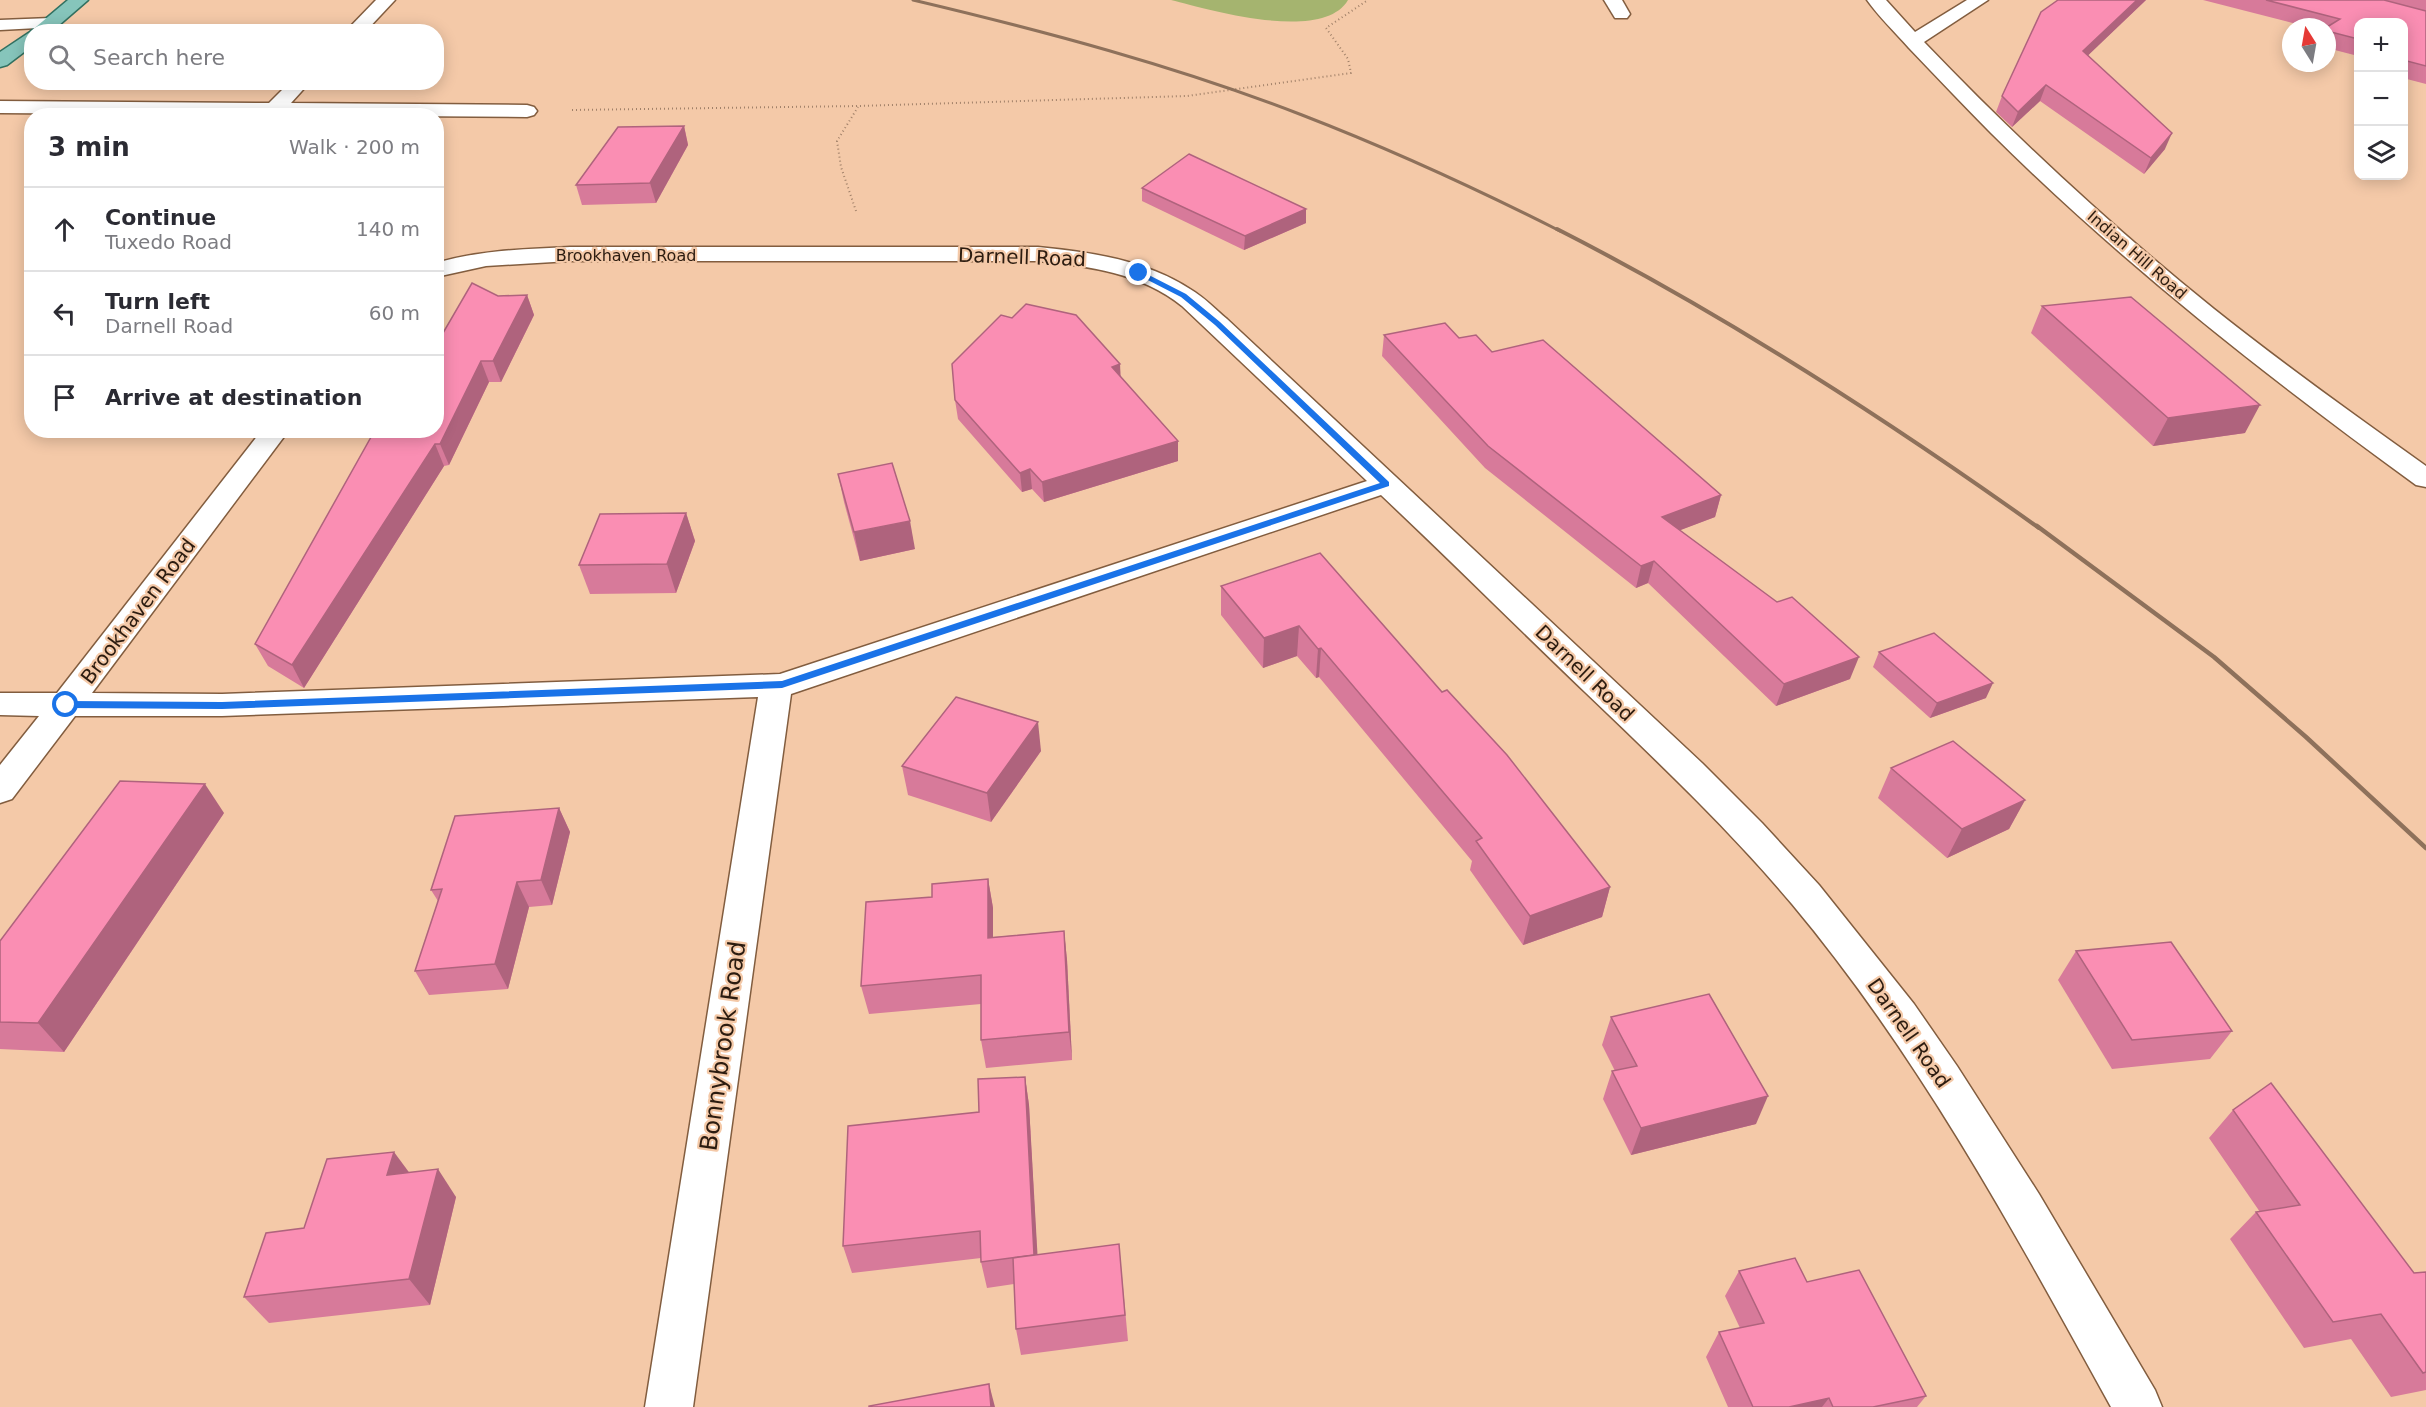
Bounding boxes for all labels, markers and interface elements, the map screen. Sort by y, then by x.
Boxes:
north arrow [2282,18,2336,72]
map controls [2354,18,2408,180]
button: + [2354,18,2408,72]
search box [24,24,444,90]
icon: search [45,41,78,74]
text: Search here [93,45,225,70]
button: − [2354,72,2408,126]
button: layers [2354,126,2408,180]
text: 3 min [48,132,130,162]
text: Walk · 200 m [289,135,420,159]
text: Continue [105,205,216,230]
street label: Indian Hill Road [2084,207,2190,303]
icon: ahead [48,213,81,246]
text: 140 m [356,217,420,241]
text: Tuxedo Road [105,230,232,254]
street label: Darnell Road [958,243,1086,271]
street label: Brookhaven Road [556,246,696,265]
route end [1125,259,1151,285]
text: Turn left [105,289,210,314]
icon: left [48,297,81,330]
text: 60 m [369,301,420,325]
text: Darnell Road [105,314,233,338]
icon: arrive [48,381,81,414]
text: Arrive at destination [105,385,362,410]
street label: Brookhaven Road [75,534,201,688]
street label: Darnell Road [1531,620,1639,726]
route start [52,691,78,717]
street label: Bonnybrook Road [694,939,752,1153]
street label: Darnell Road [1862,974,1956,1092]

